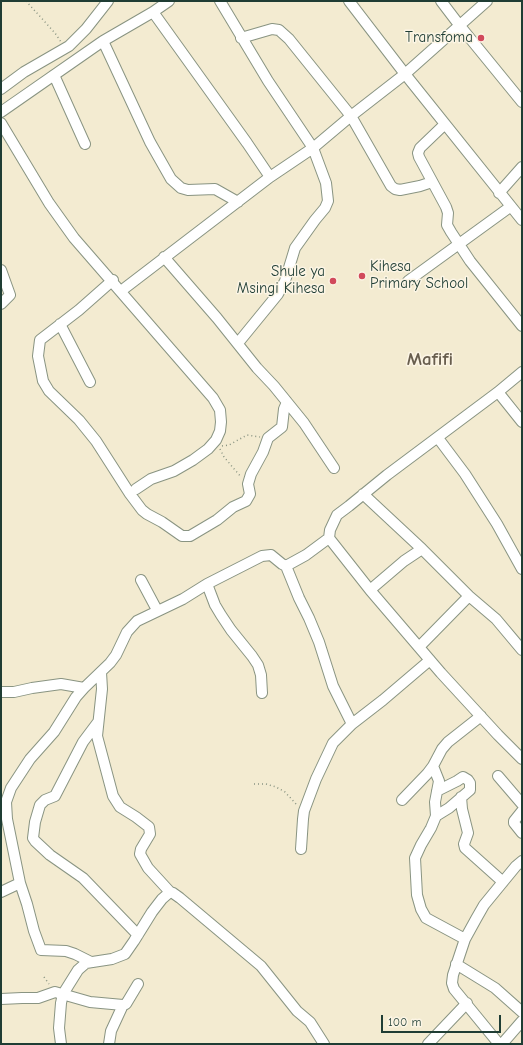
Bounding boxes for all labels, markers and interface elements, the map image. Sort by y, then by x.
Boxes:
place label: Transfoma [405,29,473,47]
marker: Transfoma [476,33,486,43]
place label: Kihesa Primary School [370,258,468,293]
place label: Shule ya Msingi Kihesa [237,263,325,298]
marker: Kihesa Primary School [357,271,367,281]
marker: Shule ya Msingi Kihesa [328,276,338,286]
district label: Mafifi [407,349,453,371]
scale bar [383,1007,503,1033]
text: 100 m [388,1015,421,1029]

